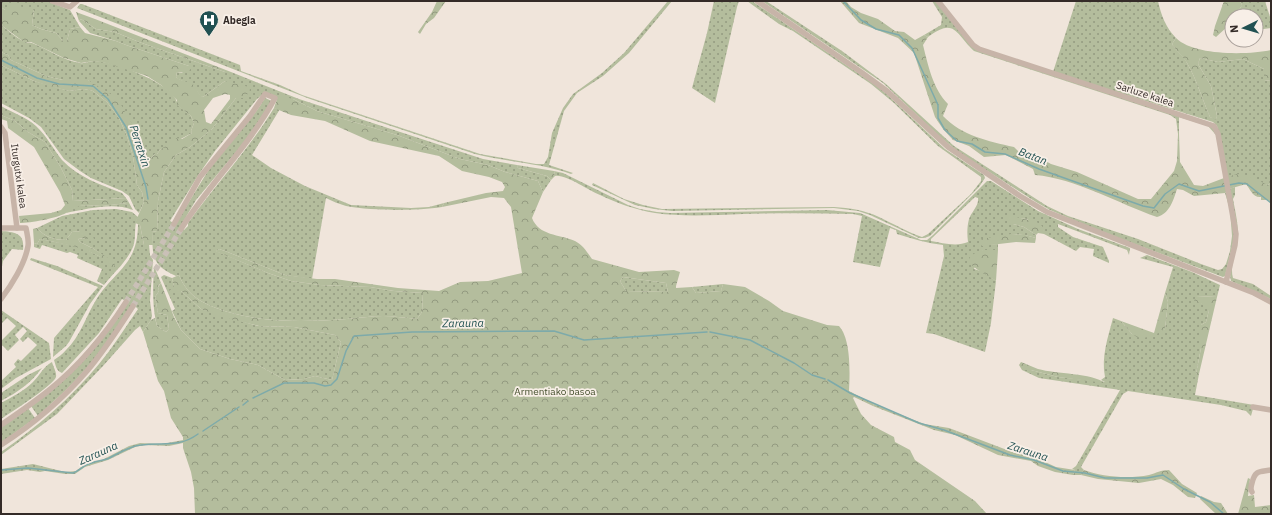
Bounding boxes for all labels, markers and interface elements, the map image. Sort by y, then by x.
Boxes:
north arrow [1224,8,1264,48]
hospital icon: Abegia [198,9,220,37]
place label: Abegia [223,14,256,27]
text: N [1227,24,1241,33]
street label: Sarluze kalea [1115,79,1176,110]
water label: Perretxin [127,123,153,169]
street label: Iturgutxi kalea [8,143,30,210]
water label: Batan [1017,144,1049,168]
water label: Zarauna [441,316,484,330]
park label: Armentiako basoa [514,385,596,398]
water label: Zarauna [75,438,120,468]
water label: Zarauna [1005,438,1050,464]

